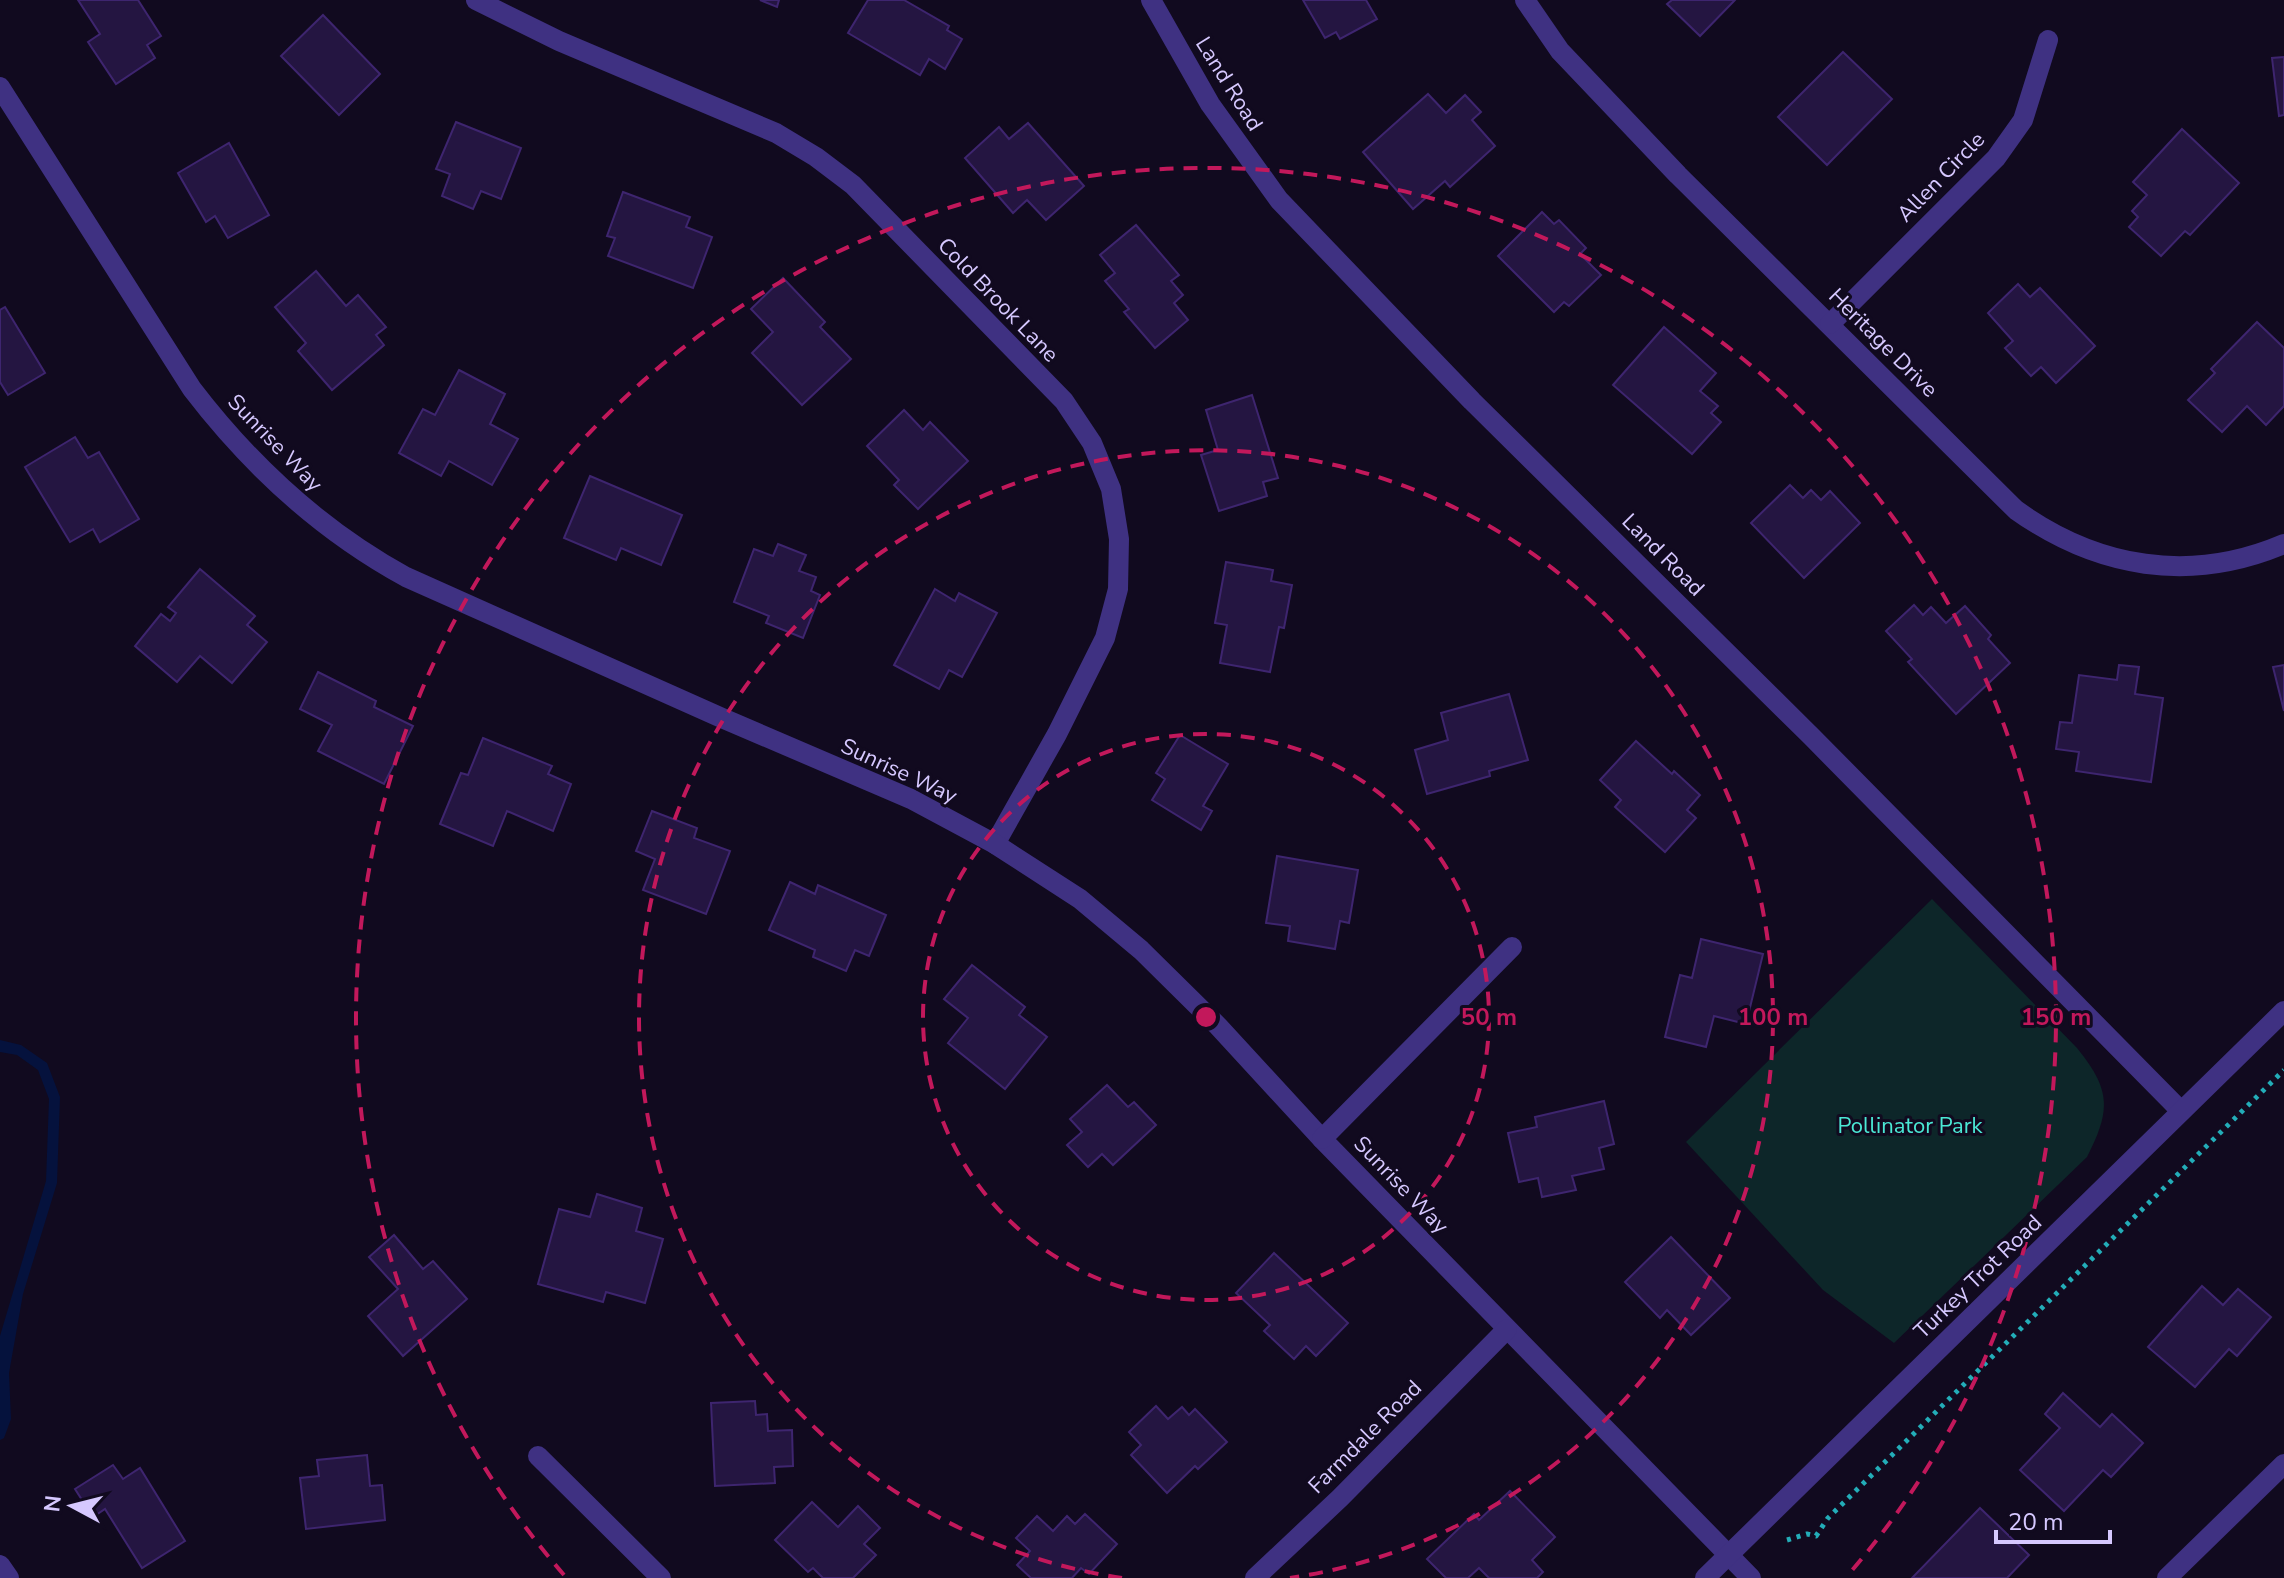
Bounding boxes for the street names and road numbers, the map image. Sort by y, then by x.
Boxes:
street label: Land Road [1188,31,1270,137]
street label: Allen Circle [1890,125,1992,229]
street label: Cold Brook Lane [931,231,1065,369]
street label: Heritage Drive [1822,282,1944,404]
street label: Sunrise Way [221,388,330,499]
street label: Land Road [1615,507,1711,603]
street label: Sunrise Way [836,731,963,811]
street label: Sunrise Way [1347,1130,1456,1241]
street label: Turkey Trot Road [1907,1208,2049,1346]
street label: Farmdale Road [1302,1374,1428,1500]

